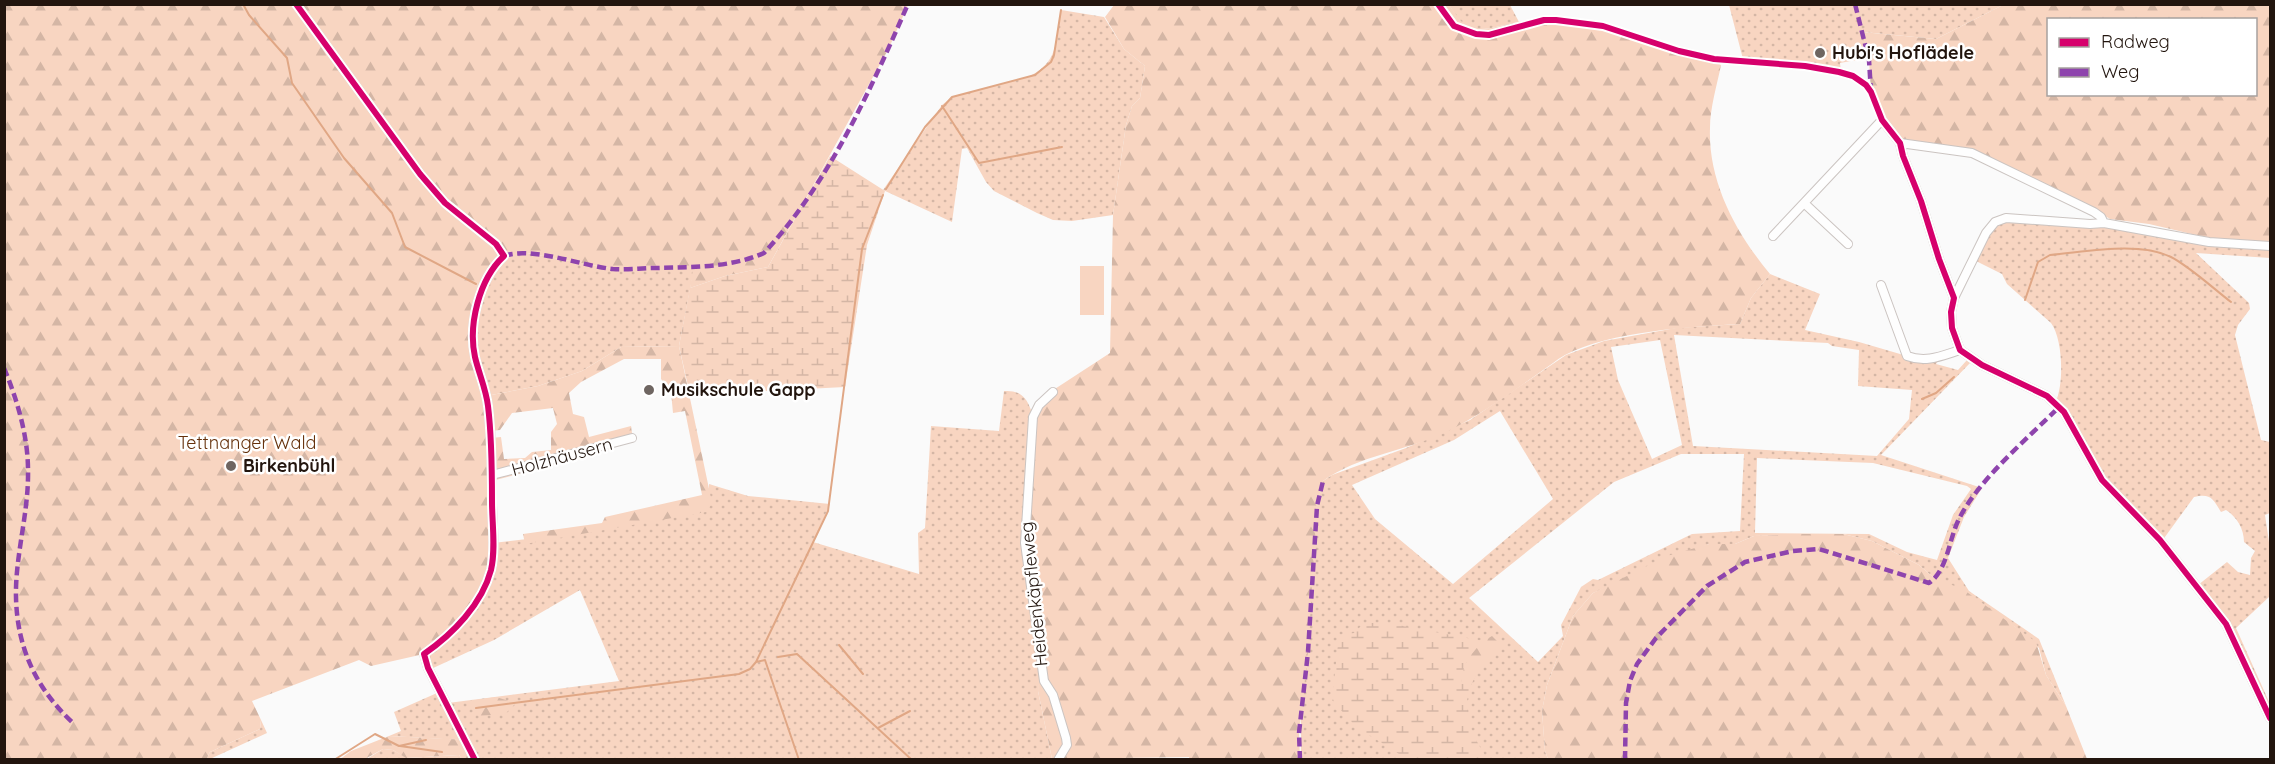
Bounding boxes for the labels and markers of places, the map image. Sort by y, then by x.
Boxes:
place label: Hubi's Hoflädele [1832,41,1974,64]
marker: Hubi's Hoflädele [1813,46,1827,60]
place label: Musikschule Gapp [661,378,816,401]
marker: Musikschule Gapp [642,383,656,397]
place label: Birkenbühl [243,454,335,477]
marker: Birkenbühl [224,459,238,473]

